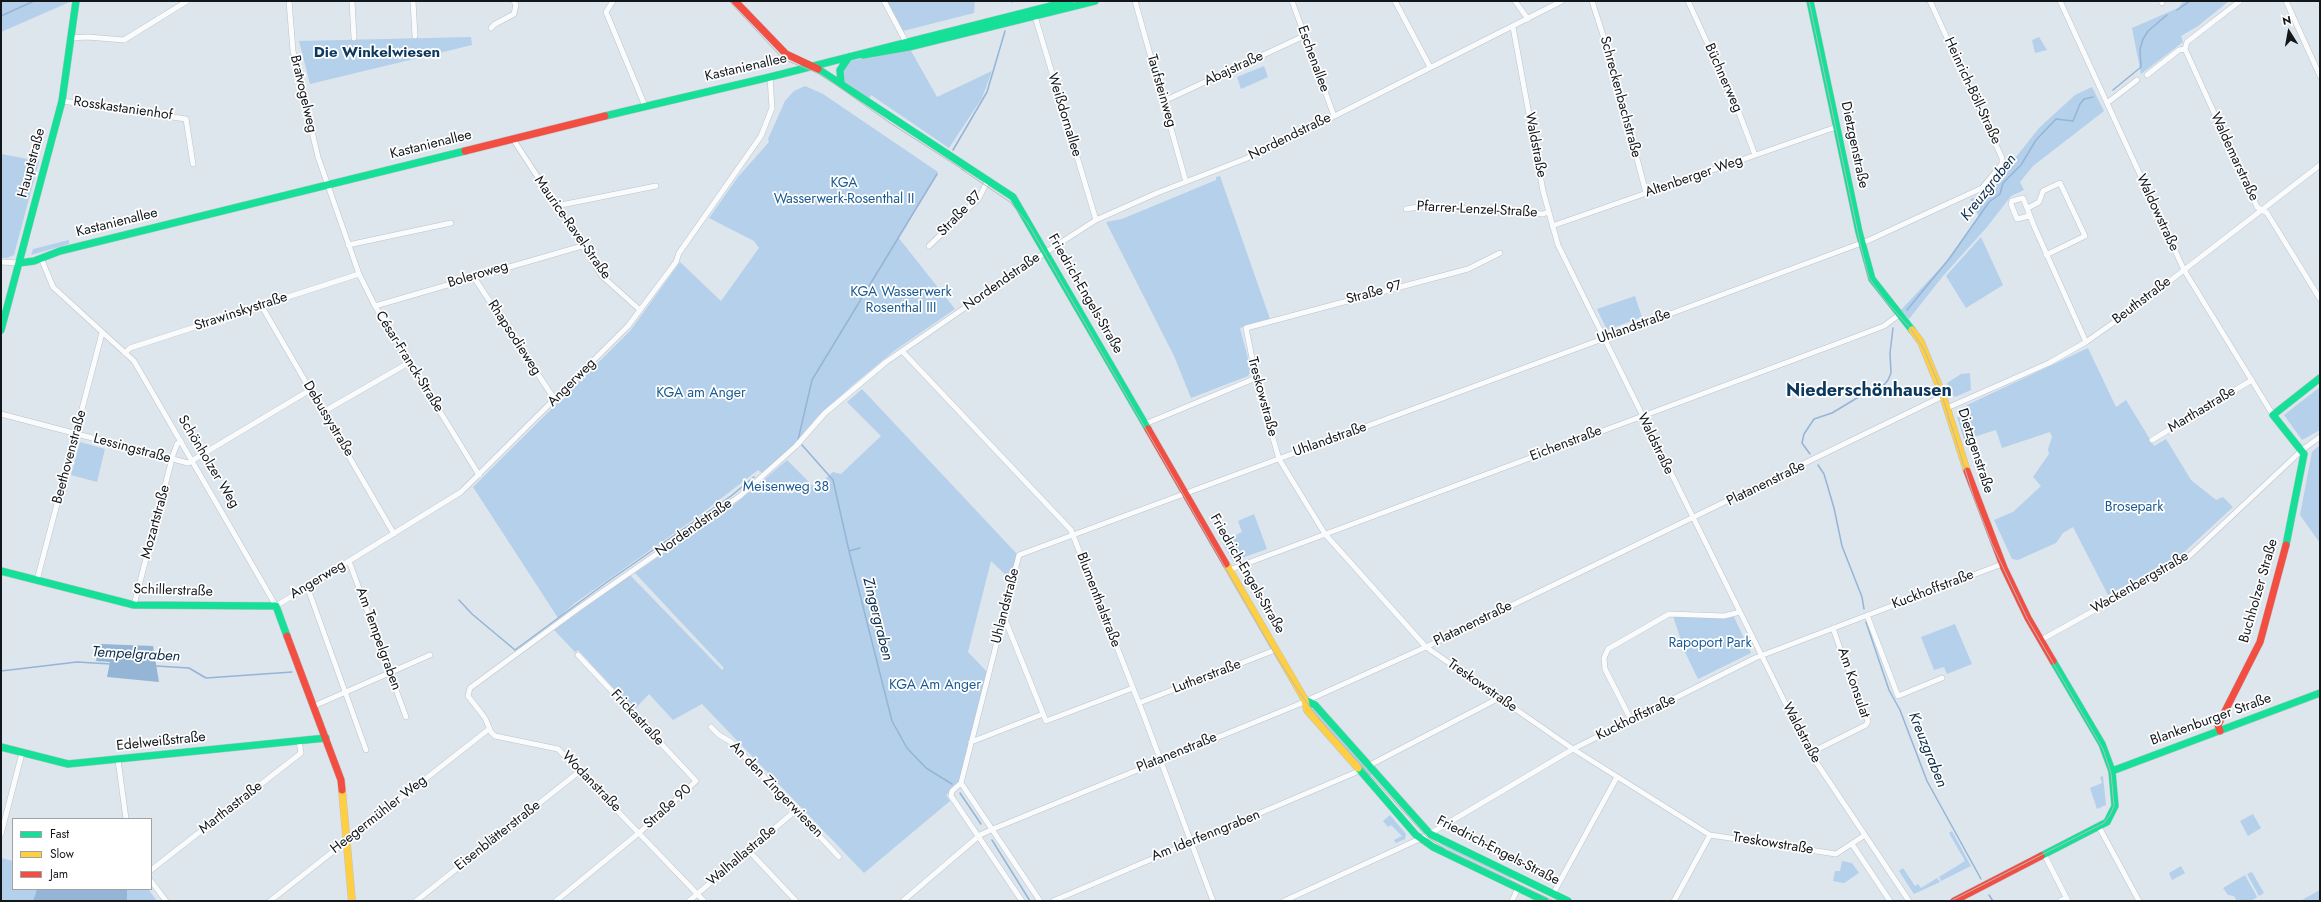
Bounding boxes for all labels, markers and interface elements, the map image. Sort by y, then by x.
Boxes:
north arrow [2269,12,2309,52]
text: N [2281,12,2293,29]
street label: Eschenallee [1293,23,1333,95]
street label: Schreckenbachstraße [1596,34,1644,160]
street label: Heinrich-Böll-Straße [1940,35,2004,147]
street label: Büchnerweg [1700,41,1746,115]
district label: Die Winkelwiesen [314,44,440,62]
street label: Abajstraße [1202,48,1266,90]
street label: Kastanienallee [703,50,789,86]
street label: Taufsteinweg [1143,53,1179,129]
street label: Bratvogelweg [286,54,320,134]
street label: Weißdornallee [1043,71,1085,159]
street label: Rosskastanienhof [72,94,174,124]
street label: Dietzgenstraße [1837,100,1871,190]
street label: Nordendstraße [1246,110,1334,164]
street label: Waldemarstraße [2206,110,2262,204]
street label: Waldstraße [1520,111,1550,179]
street label: Hauptstraße [15,126,49,200]
street label: Kastanienallee [388,127,474,163]
water label: Kreuzgraben [1957,151,2021,225]
street label: Altenberger Weg [1643,152,1745,202]
street label: Waldowstraße [2132,172,2182,254]
street label: Maurice-Ravel-Straße [530,173,614,283]
park label: KGA Wasserwerk-Rosenthal II [774,176,914,208]
street label: Straße 87 [934,188,986,240]
street label: Pfarrer-Lenzel-Straße [1416,198,1538,222]
street label: Kastanienallee [74,205,160,241]
street label: Friedrich-Engels-Straße [1044,231,1126,357]
street label: Nordendstraße [961,249,1043,315]
street label: Boleroweg [446,258,510,292]
street label: Beuthstraße [2109,274,2175,328]
street label: Straße 97 [1344,278,1404,308]
park label: KGA Wasserwerk Rosenthal III [850,285,952,318]
street label: Strawinskystraße [192,289,290,335]
street label: Rhapsodieweg [483,297,545,379]
street label: Uhlandstraße [1595,306,1673,348]
street label: César-Franck-Straße [371,308,447,416]
street label: Angerweg [544,355,600,411]
street label: Treskowstraße [1243,356,1281,438]
street label: Debussystraße [299,378,357,460]
district label: Niederschönhausen [1786,381,1952,403]
street label: Marthastraße [2165,383,2239,437]
park label: KGA am Anger [656,386,746,402]
street label: Dietzgenstraße [1953,406,1997,496]
street label: Beethovenstraße [49,408,91,506]
street label: Waldstraße [1633,411,1677,477]
street label: Schönholzer Weg [174,413,242,511]
street label: Uhlandstraße [1291,419,1369,461]
street label: Eichenstraße [1528,423,1604,465]
street label: Lessingstraße [91,431,173,467]
street label: Platanenstraße [1724,458,1808,510]
park label: Meisenweg 38 [743,480,829,496]
street label: Mozartstraße [138,483,174,561]
street label: Nordendstraße [653,495,735,561]
park label: Brosepark [2105,500,2163,516]
street label: Friedrich-Engels-Straße [1206,511,1288,637]
street label: Buchholzer Straße [2236,537,2282,645]
street label: Wackenbergstraße [2088,548,2192,618]
street label: Blumenthalstraße [1072,550,1124,650]
street label: Angerweg [287,557,349,603]
street label: Uhlandstraße [989,567,1023,645]
street label: Kuckhoffstraße [1890,567,1976,613]
water label: Zingergraben [858,576,896,662]
street label: Schillerstraße [133,581,213,601]
street label: Am Tempelgraben [352,585,404,693]
street label: Platanenstraße [1431,598,1515,650]
park label: Rapoport Park [1668,636,1752,652]
water label: Tempelgraben [91,644,181,666]
street label: Am Konsulat [1833,646,1873,720]
street label: Lutherstraße [1170,656,1244,698]
street label: Treskowstraße [1444,656,1520,716]
park label: KGA Am Anger [889,678,981,694]
street label: Frickastraße [607,687,667,749]
street label: Blankenburger Straße [2148,690,2274,750]
street label: Kuckhoffstraße [1594,692,1678,744]
street label: Waldstraße [1778,700,1824,766]
water label: Kreuzgraben [1904,710,1950,790]
street label: Edelweißstraße [115,729,207,755]
street label: Platanenstraße [1134,729,1220,777]
street label: An den Zingerwiesen [726,738,826,842]
street label: Wodanstraße [558,748,624,816]
street label: Heegermühler Weg [328,772,430,858]
street label: Marthastraße [196,778,266,838]
street label: Straße 90 [641,781,695,833]
street label: Eisenblätterstraße [452,797,544,875]
street label: Am Iderfenngraben [1149,807,1263,865]
street label: Friedrich-Engels-Straße [1434,813,1562,889]
legend [12,818,152,890]
street label: Walhallastraße [704,822,780,890]
text: Fast [50,825,69,843]
street label: Treskowstraße [1731,829,1815,859]
text: Slow [50,845,74,863]
text: Jam [50,865,68,883]

